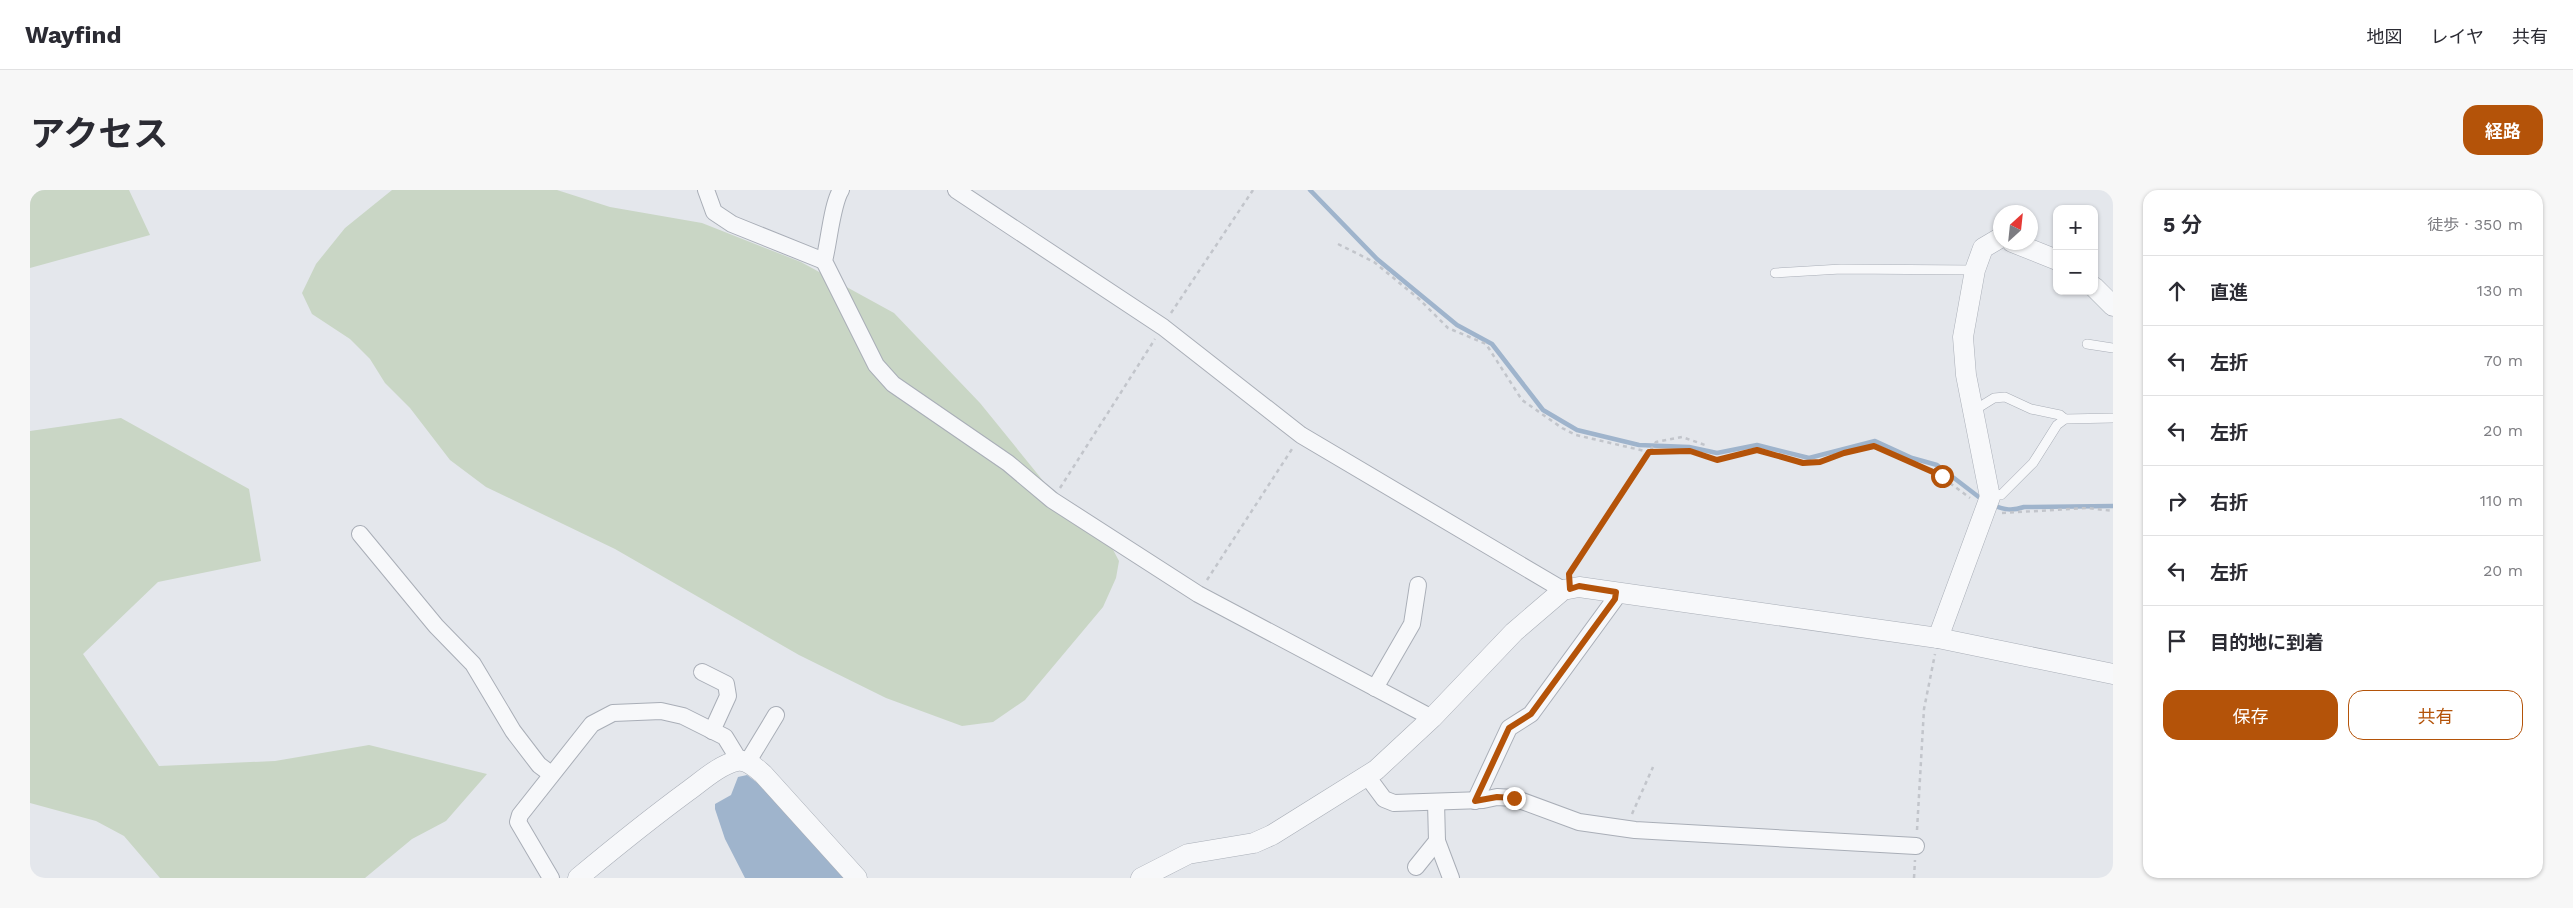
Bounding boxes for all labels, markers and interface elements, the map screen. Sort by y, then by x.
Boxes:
text: Wayfind [25,21,121,49]
text: 地図 [2367,26,2403,47]
text: レイヤ [2431,26,2484,47]
text: 共有 [2512,26,2548,47]
button: 経路 [2463,105,2543,155]
text: アクセス [30,113,168,155]
north arrow [1993,205,2038,250]
map controls [2053,205,2098,295]
button: + [2053,205,2098,250]
text: 5 分 [2163,212,2202,237]
text: 徒歩 · 350 m [2427,215,2523,234]
button: − [2053,250,2098,295]
icon: ahead [2163,277,2191,305]
text: 直進 [2210,281,2248,304]
text: 130 m [2477,281,2523,300]
icon: left [2163,347,2191,375]
text: 左折 [2210,351,2248,374]
text: 70 m [2484,351,2523,370]
icon: left [2163,417,2191,445]
text: 左折 [2210,421,2248,444]
text: 20 m [2483,421,2523,440]
route start [1931,465,1954,488]
icon: right [2163,487,2191,515]
text: 右折 [2210,491,2248,514]
text: 110 m [2480,491,2523,510]
icon: left [2163,557,2191,585]
text: 左折 [2210,561,2248,584]
text: 20 m [2483,561,2523,580]
icon: arrive [2163,627,2191,655]
text: 目的地に到着 [2210,631,2324,654]
button: 保存 [2163,690,2338,740]
button: 共有 [2348,690,2523,740]
route end [1503,787,1526,810]

